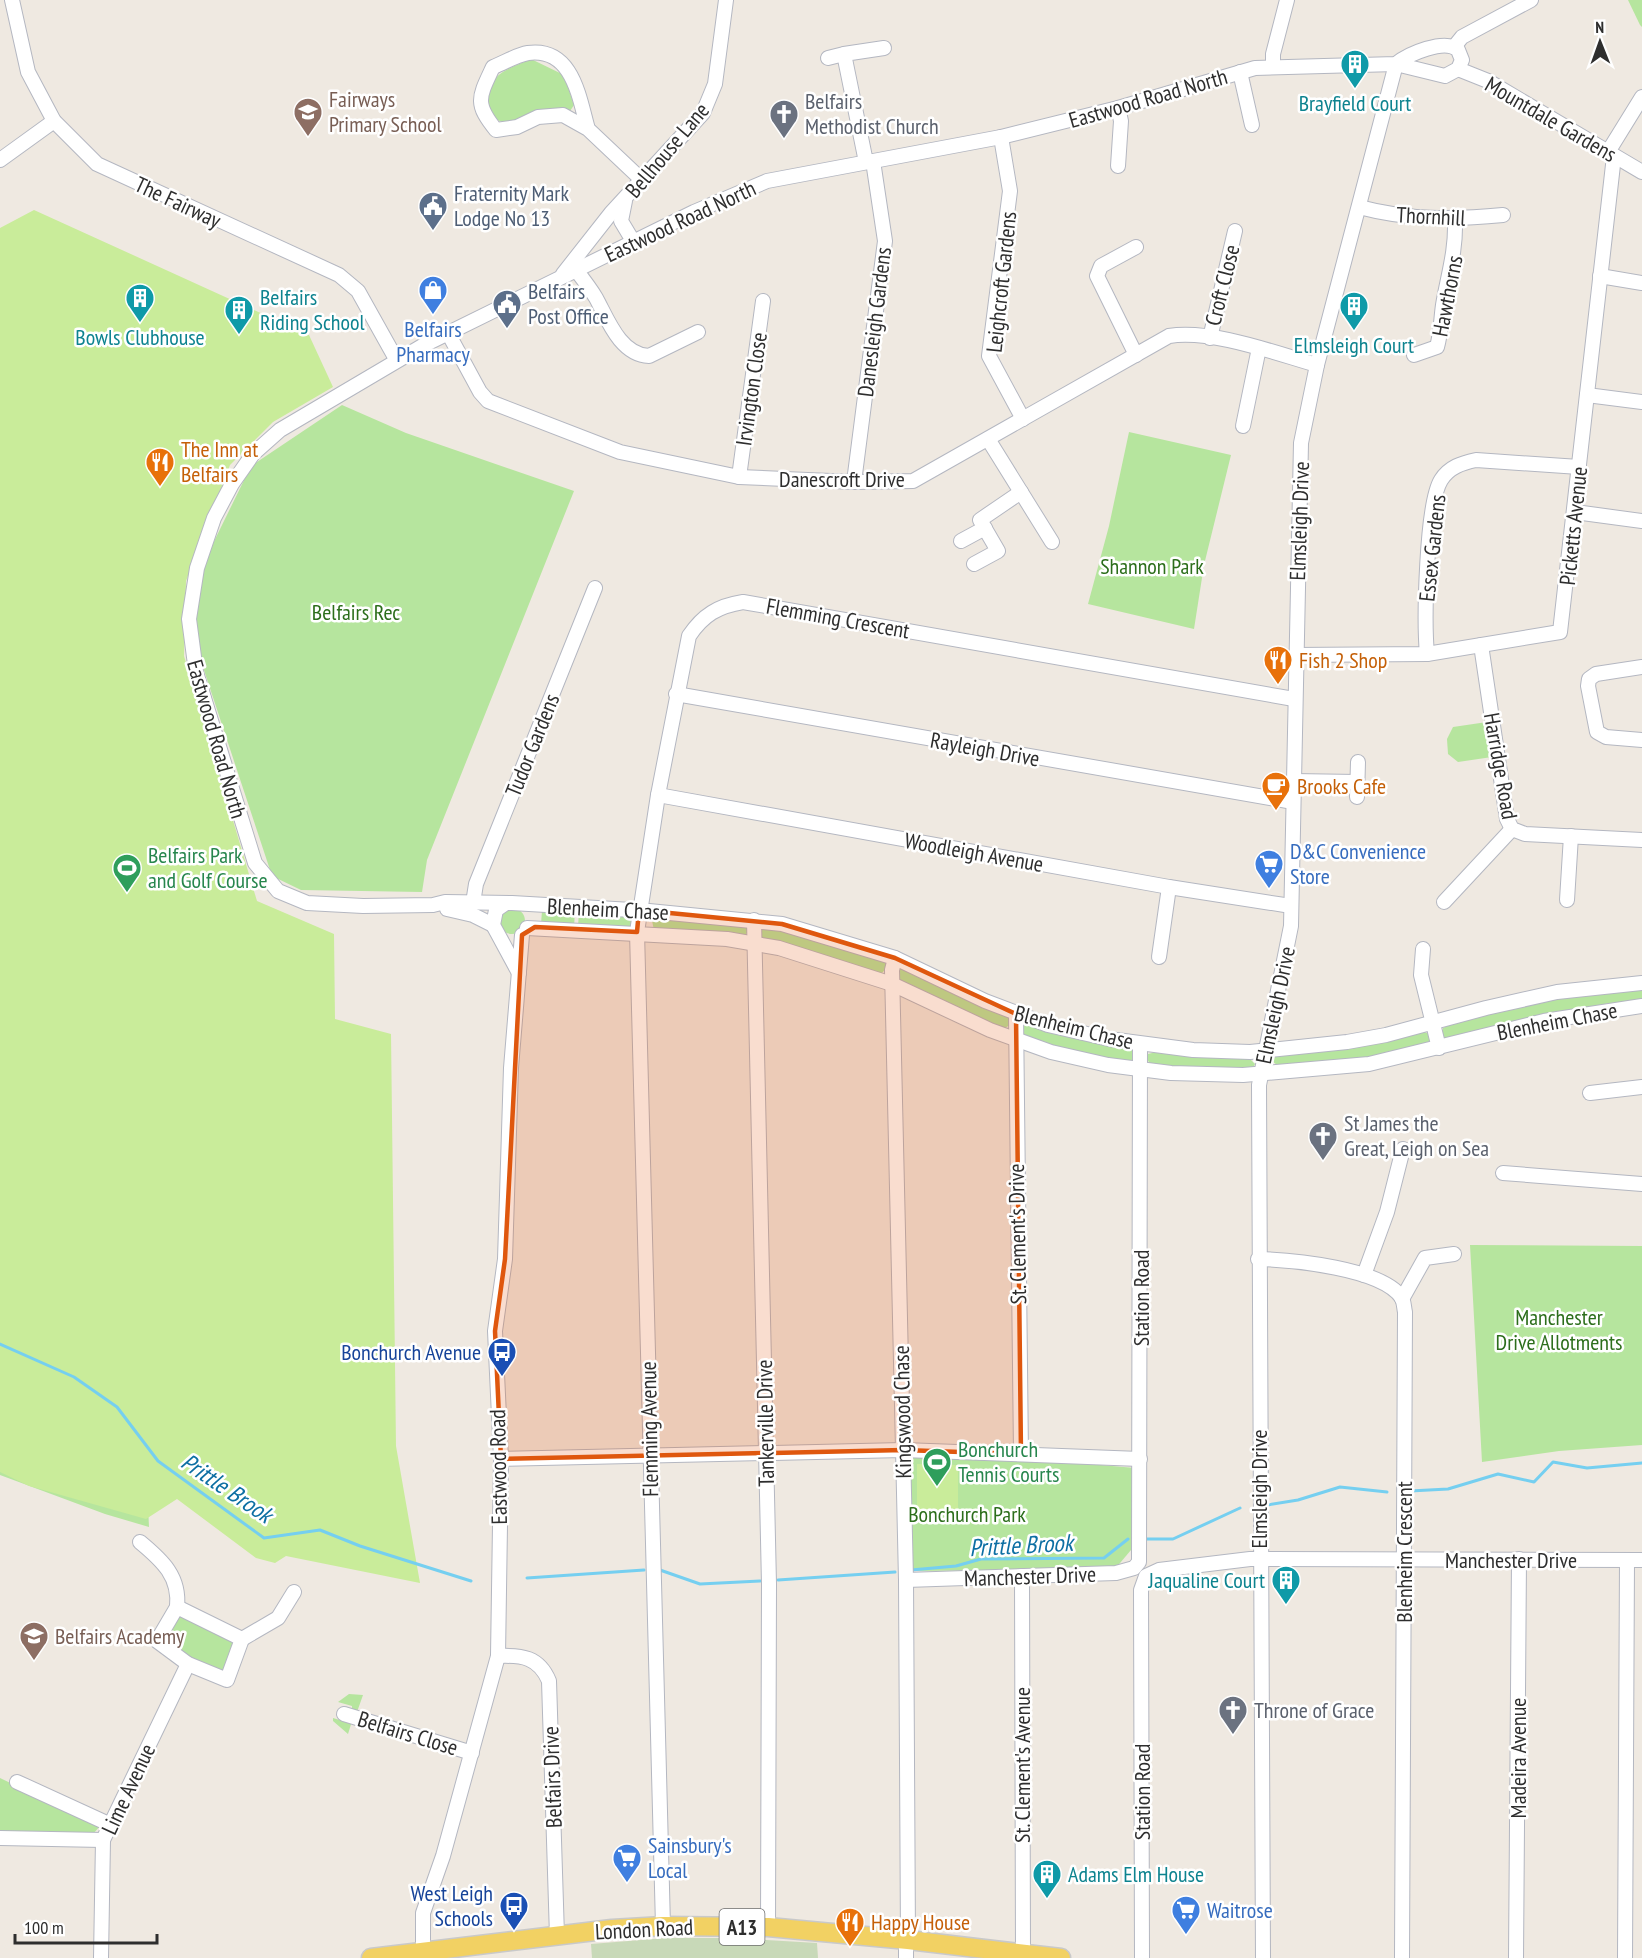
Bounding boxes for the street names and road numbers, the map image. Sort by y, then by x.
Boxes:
street label: Eastwood Road North [1066,62,1230,134]
street label: Mountdale Gardens [1480,70,1622,168]
street label: Bellhouse Lane [619,97,715,203]
street label: The Fairway [130,170,226,234]
street label: Eastwood Road North [600,174,760,268]
street label: Thornhill [1396,200,1467,232]
street label: Leighcroft Gardens [980,210,1022,354]
street label: Croft Close [1198,242,1246,328]
street label: Danesleigh Gardens [851,245,897,399]
street label: Hawthorns [1425,253,1469,339]
street label: Irvington Close [729,330,773,448]
street label: Elmsleigh Drive [1283,461,1315,581]
street label: Danescroft Drive [779,465,905,493]
street label: Picketts Avenue [1553,465,1593,587]
street label: Essex Gardens [1412,493,1452,603]
street label: Flemming Crescent [764,592,912,644]
street label: Eastwood Road North [181,657,253,821]
street label: Tudor Gardens [499,689,565,801]
street label: Harridge Road [1478,711,1524,821]
street label: Rayleigh Drive [928,726,1042,772]
street label: Woodleigh Avenue [902,826,1046,878]
street label: Blenheim Chase [546,892,670,926]
street label: Elmsleigh Drive [1249,944,1301,1066]
street label: Blenheim Chase [1495,996,1619,1046]
street label: Blenheim Chase [1012,999,1136,1055]
street label: St. Clement's Drive [1002,1163,1032,1305]
street label: Station Road [1127,1250,1155,1346]
street label: Kingswood Chase [887,1345,917,1479]
street label: Tankerville Drive [750,1359,780,1487]
street label: Flemming Avenue [634,1361,664,1497]
street label: Eastwood Road [483,1409,513,1525]
street label: Elmsleigh Drive [1245,1429,1273,1549]
street label: Blenheim Crescent [1390,1481,1418,1623]
street label: Manchester Drive [1445,1546,1577,1574]
street label: Manchester Drive [963,1560,1097,1592]
street label: St. Clement's Avenue [1008,1687,1036,1843]
street label: Madeira Avenue [1504,1698,1532,1818]
street label: Belfairs Close [355,1705,461,1761]
street label: Belfairs Drive [536,1726,568,1828]
street label: Lime Avenue [95,1739,161,1839]
street label: Station Road [1128,1744,1156,1840]
road number: A13 [720,1909,764,1945]
street label: London Road [594,1912,694,1946]

